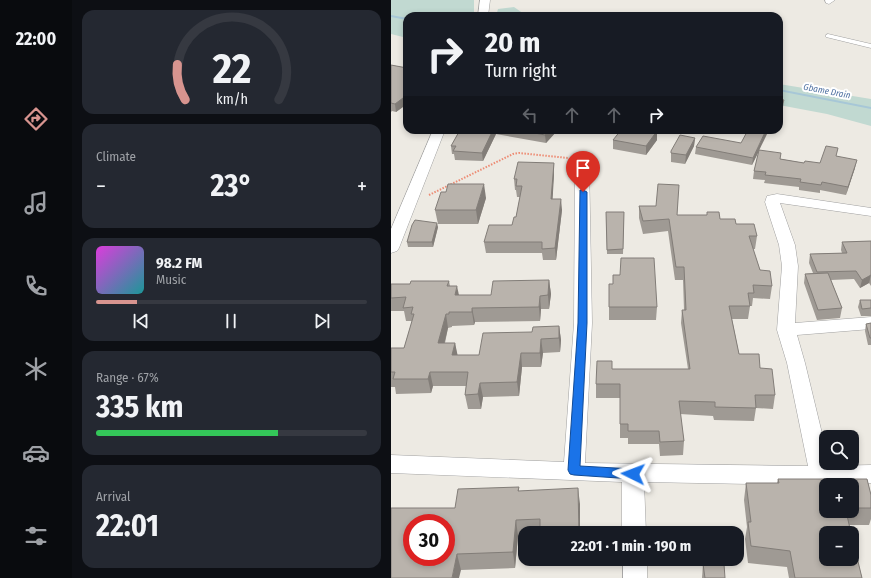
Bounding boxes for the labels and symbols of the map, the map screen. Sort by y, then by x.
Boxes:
water label: Gbame Drain [803,82,852,101]
pin [566,151,600,192]
position arrow [612,453,654,495]
speed limit sign: 30 [403,514,455,566]

